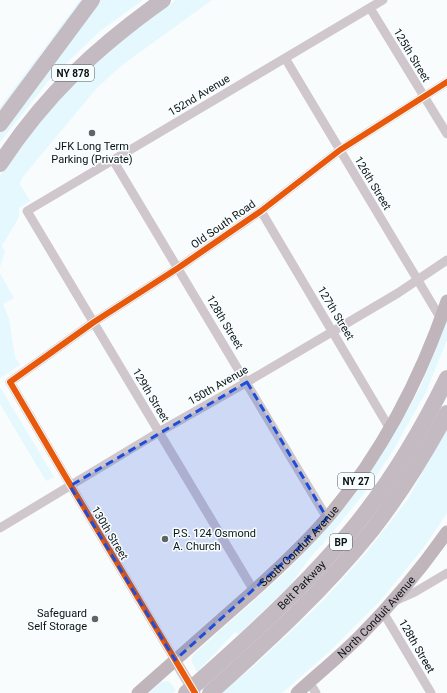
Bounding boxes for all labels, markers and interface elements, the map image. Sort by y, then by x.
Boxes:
street label: 125th Street [391,26,433,85]
road number: NY 878 [52,65,94,81]
street label: 152nd Avenue [166,72,233,119]
marker: JFK Long Term Parking (Private) [87,128,97,138]
place label: JFK Long Term Parking (Private) [51,140,133,166]
street label: 126th Street [352,154,394,213]
street label: Old South Road [189,197,258,251]
street label: 127th Street [315,284,357,343]
street label: 128th Street [204,293,246,352]
street label: 150th Avenue [186,363,251,408]
street label: 129th Street [130,366,172,425]
road number: NY 27 [338,473,374,489]
street label: South Conduit Avenue [257,503,342,590]
street label: 130th Street [89,504,131,563]
place label: P.S. 124 Osmond A. Church [173,527,256,553]
marker: P.S. 124 Osmond A. Church [160,534,170,544]
road number: BP [330,534,352,550]
street label: Belt Parkway [275,558,329,613]
street label: North Conduit Avenue [335,574,418,661]
place label: Safeguard Self Storage [28,607,87,633]
marker: Safeguard Self Storage [90,614,100,624]
street label: 128th Street [396,617,437,676]

